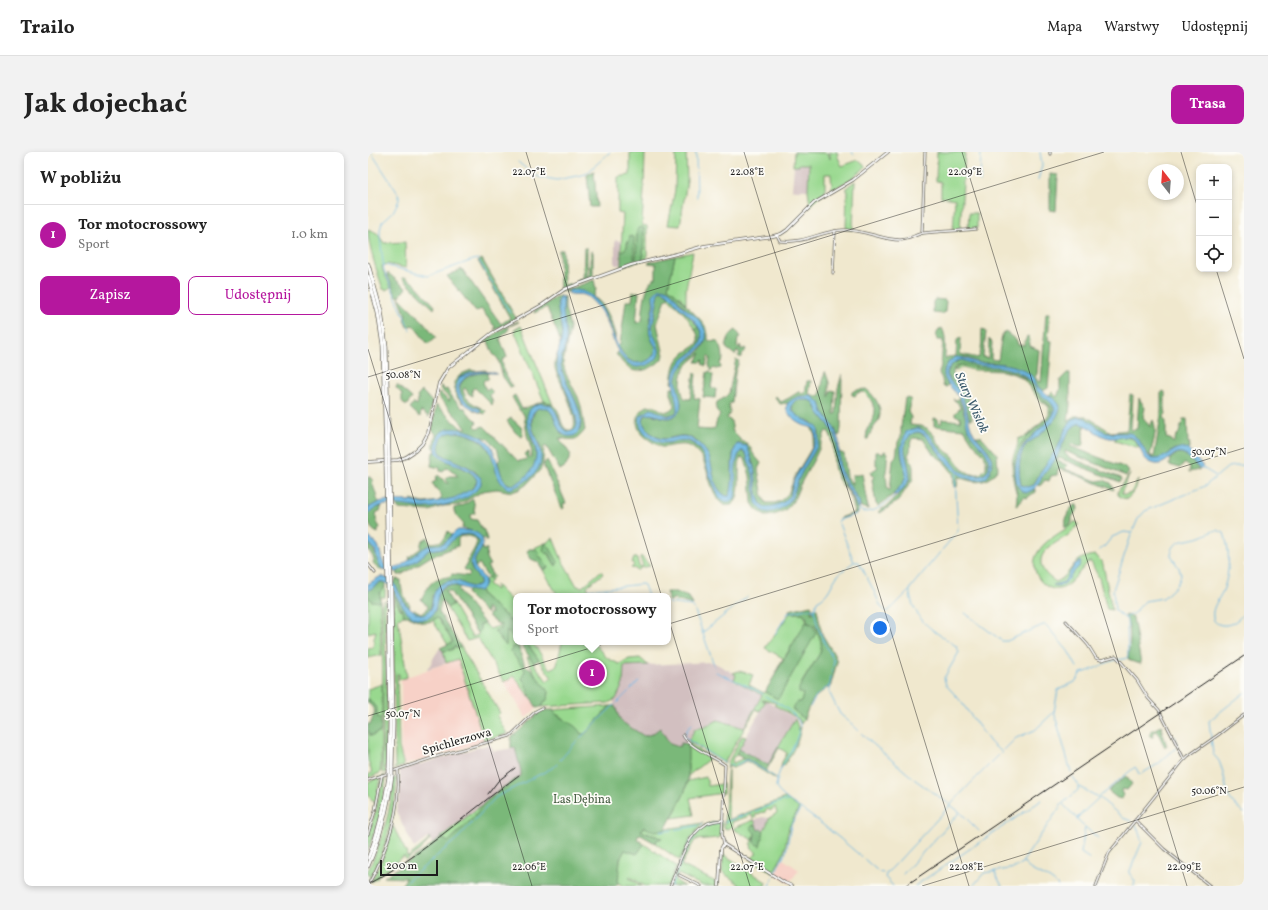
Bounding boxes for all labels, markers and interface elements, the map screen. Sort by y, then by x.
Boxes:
text: Trailo [20,15,75,41]
text: Mapa [1047,18,1082,37]
text: Warstwy [1104,18,1159,37]
text: Udostępnij [1181,18,1248,37]
text: Jak dojechać [24,85,187,124]
button: Trasa [1171,85,1244,124]
north arrow [1148,164,1184,200]
map controls [1196,164,1232,272]
button: + [1196,164,1232,200]
text: 22.07°E [512,165,546,179]
text: 22.08°E [730,165,764,179]
text: 22.09°E [948,165,982,179]
text: W pobliżu [40,167,121,190]
button: − [1196,200,1232,236]
text: Tor motocrossowy [78,215,207,236]
text: 1 [50,226,56,244]
text: 1.0 km [291,226,328,244]
text: Sport [78,236,110,254]
button: locate [1196,236,1232,272]
button: Zapisz [40,276,180,315]
button: Udostępnij [188,276,328,315]
text: 50.08°N [385,368,421,382]
water label: Stary Wislok [950,370,992,436]
text: 50.07°N [1192,445,1227,459]
popup [513,593,671,645]
text: Tor motocrossowy [527,600,657,621]
your location [870,618,890,638]
text: Sport [527,621,559,639]
pin: 1 [579,658,605,688]
text: 50.07°N [386,707,421,721]
street label: Spichlerzowa [421,724,493,760]
text: 50.06°N [1191,784,1227,798]
park label: Las Dębina [553,792,611,808]
scale bar [380,858,438,877]
text: 200 m [386,859,417,874]
text: 22.06°E [512,860,546,874]
text: 22.07°E [730,860,764,874]
text: 22.08°E [949,860,983,874]
text: 22.09°E [1167,860,1201,874]

